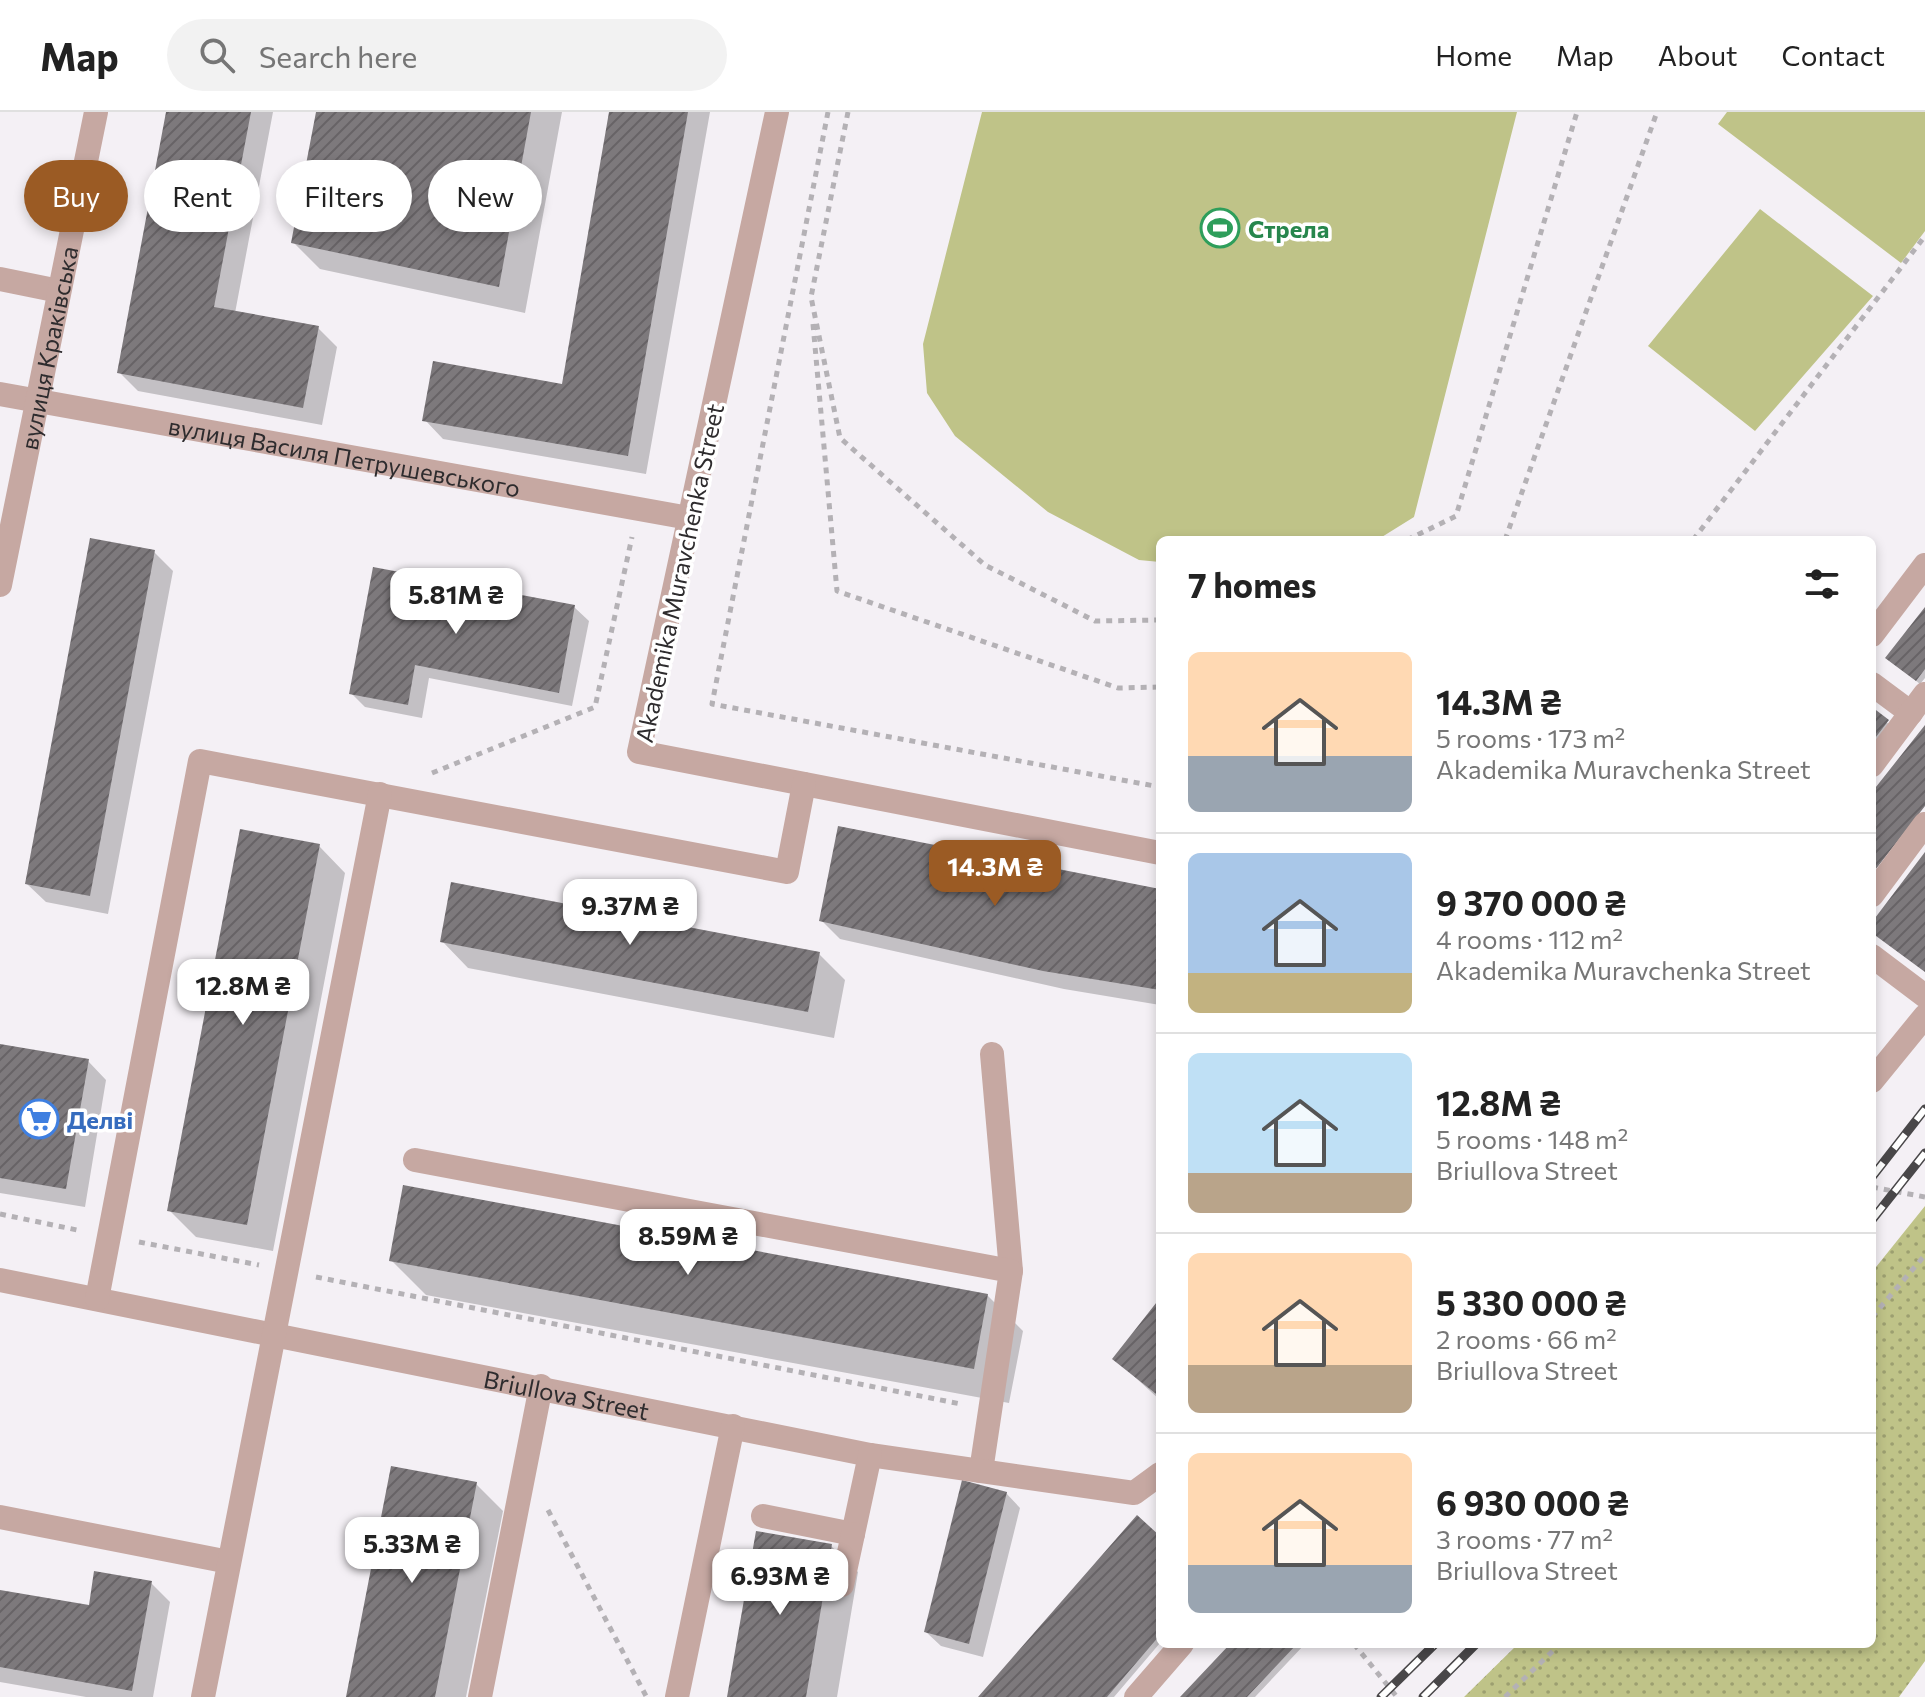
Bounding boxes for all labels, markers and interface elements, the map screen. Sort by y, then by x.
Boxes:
search box [167,19,727,91]
text: Map [40,32,119,79]
icon: search [195,33,239,77]
text: Search here [259,37,417,74]
text: Home [1435,38,1512,72]
text: Map [1556,38,1614,72]
text: About [1658,38,1738,72]
text: Contact [1782,38,1885,72]
chip: Buy [24,160,128,232]
chip: Rent [144,160,260,232]
chip: Filters [276,160,412,232]
chip: New [428,160,542,232]
sports icon: Стрела [1199,207,1241,249]
place label: Стрела [1248,214,1329,243]
street label: вулиця Краківська [13,244,83,452]
street label: Akademika Muravchenka Street [629,401,729,745]
street label: вулиця Василя Петрушевського [166,410,523,502]
icon: filters [1800,562,1844,606]
text: 7 homes [1188,563,1317,605]
pin: 5.81M ₴ [382,568,530,636]
text: 5.81M ₴ [408,578,504,609]
text: 14.3M ₴ [1436,680,1562,722]
icon: home [1252,684,1348,780]
text: 5 rooms · 173 m² [1436,722,1625,753]
text: Akademika Muravchenka Street [1436,753,1811,784]
pin: 14.3M ₴ [921,840,1069,908]
text: 14.3M ₴ [947,850,1043,881]
pin: 9.37M ₴ [556,879,704,947]
text: 9 370 000 ₴ [1436,881,1626,923]
icon: home [1252,885,1348,981]
text: 9.37M ₴ [581,889,679,920]
text: 4 rooms · 112 m² [1436,923,1623,954]
text: Akademika Muravchenka Street [1436,954,1811,985]
pin: 12.8M ₴ [169,959,317,1027]
text: 12.8M ₴ [195,969,291,1000]
text: 12.8M ₴ [1436,1081,1561,1123]
icon: home [1252,1085,1348,1181]
supermarket icon: Делві [18,1098,60,1140]
place label: Делві [67,1105,133,1134]
text: 5 rooms · 148 m² [1436,1123,1628,1154]
text: Briullova Street [1436,1154,1618,1185]
pin: 8.59M ₴ [614,1209,762,1277]
text: 8.59M ₴ [638,1219,738,1250]
text: 5 330 000 ₴ [1436,1281,1626,1323]
icon: home [1252,1285,1348,1381]
text: 2 rooms · 66 m² [1436,1323,1617,1354]
text: Briullova Street [1436,1354,1618,1385]
street label: Briullova Street [481,1363,652,1425]
text: 6 930 000 ₴ [1436,1481,1629,1523]
icon: home [1252,1485,1348,1581]
pin: 5.33M ₴ [338,1517,486,1585]
text: 3 rooms · 77 m² [1436,1523,1613,1554]
text: 5.33M ₴ [363,1527,461,1558]
pin: 6.93M ₴ [706,1549,854,1617]
text: Briullova Street [1436,1554,1618,1585]
text: 6.93M ₴ [730,1559,830,1590]

